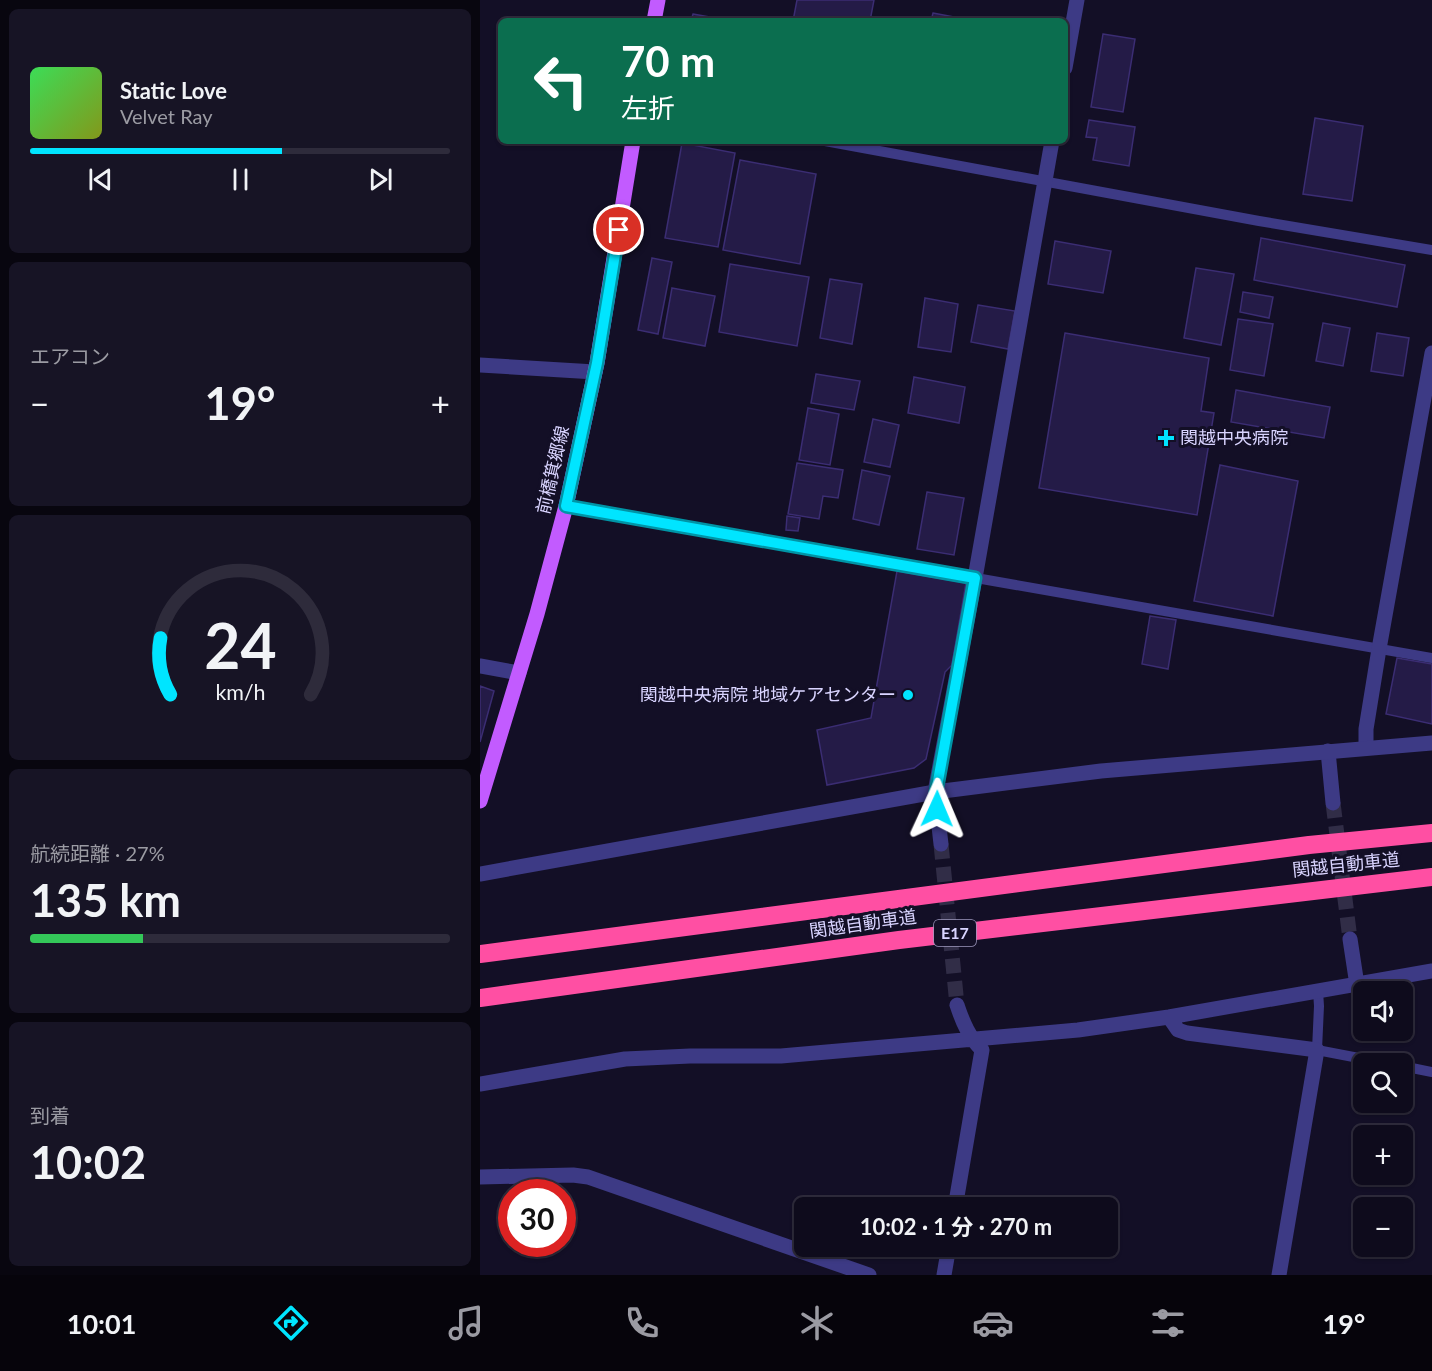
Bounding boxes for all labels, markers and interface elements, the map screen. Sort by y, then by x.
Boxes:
text: 70 m [621,36,715,86]
icon: left [522,42,600,120]
text: Static Love [120,77,227,104]
text: 左折 [621,91,675,124]
text: Velvet Ray [120,104,213,128]
icon: previous [84,163,117,196]
icon: pause [224,163,257,196]
icon: next [364,163,397,196]
pin [593,204,644,255]
icon: arrive [602,213,635,246]
text: エアコン [30,344,110,368]
text: 19° [205,376,275,430]
text: − [30,383,49,423]
text: + [431,383,450,423]
street label: 前橋箕郷線 [531,423,573,516]
place label: 関越中央病院 [1180,426,1288,448]
marker: 関越中央病院 [1157,429,1175,447]
text: 24 [204,607,276,682]
text: km/h [215,679,265,705]
place label: 関越中央病院 地域ケアセンター [640,683,896,705]
marker: 関越中央病院 地域ケアセンター [901,688,915,702]
position arrow [905,777,969,841]
text: 航続距離 · 27% [30,841,165,865]
street label: 関越自動車道 [1291,847,1401,881]
text: 135 km [30,873,181,927]
street label: 関越自動車道 [808,905,918,941]
road number: E17 [934,920,976,946]
map controls [1353,981,1413,1257]
button: sound [1353,981,1413,1041]
button: search [1353,1053,1413,1113]
text: 到着 [30,1103,70,1127]
button: + [1353,1125,1413,1185]
text: 10:02 [30,1135,146,1189]
speed limit sign: 30 [498,1179,576,1257]
button: − [1353,1197,1413,1257]
text: 10:02 · 1 分 · 270 m [860,1213,1052,1240]
icon: directions [270,1302,312,1344]
icon: music [445,1302,487,1344]
icon: phone [621,1302,663,1344]
icon: climate [796,1302,838,1344]
icon: car [972,1302,1014,1344]
icon: filters [1147,1302,1189,1344]
text: 10:01 [67,1307,136,1340]
text: 19° [1323,1307,1365,1340]

